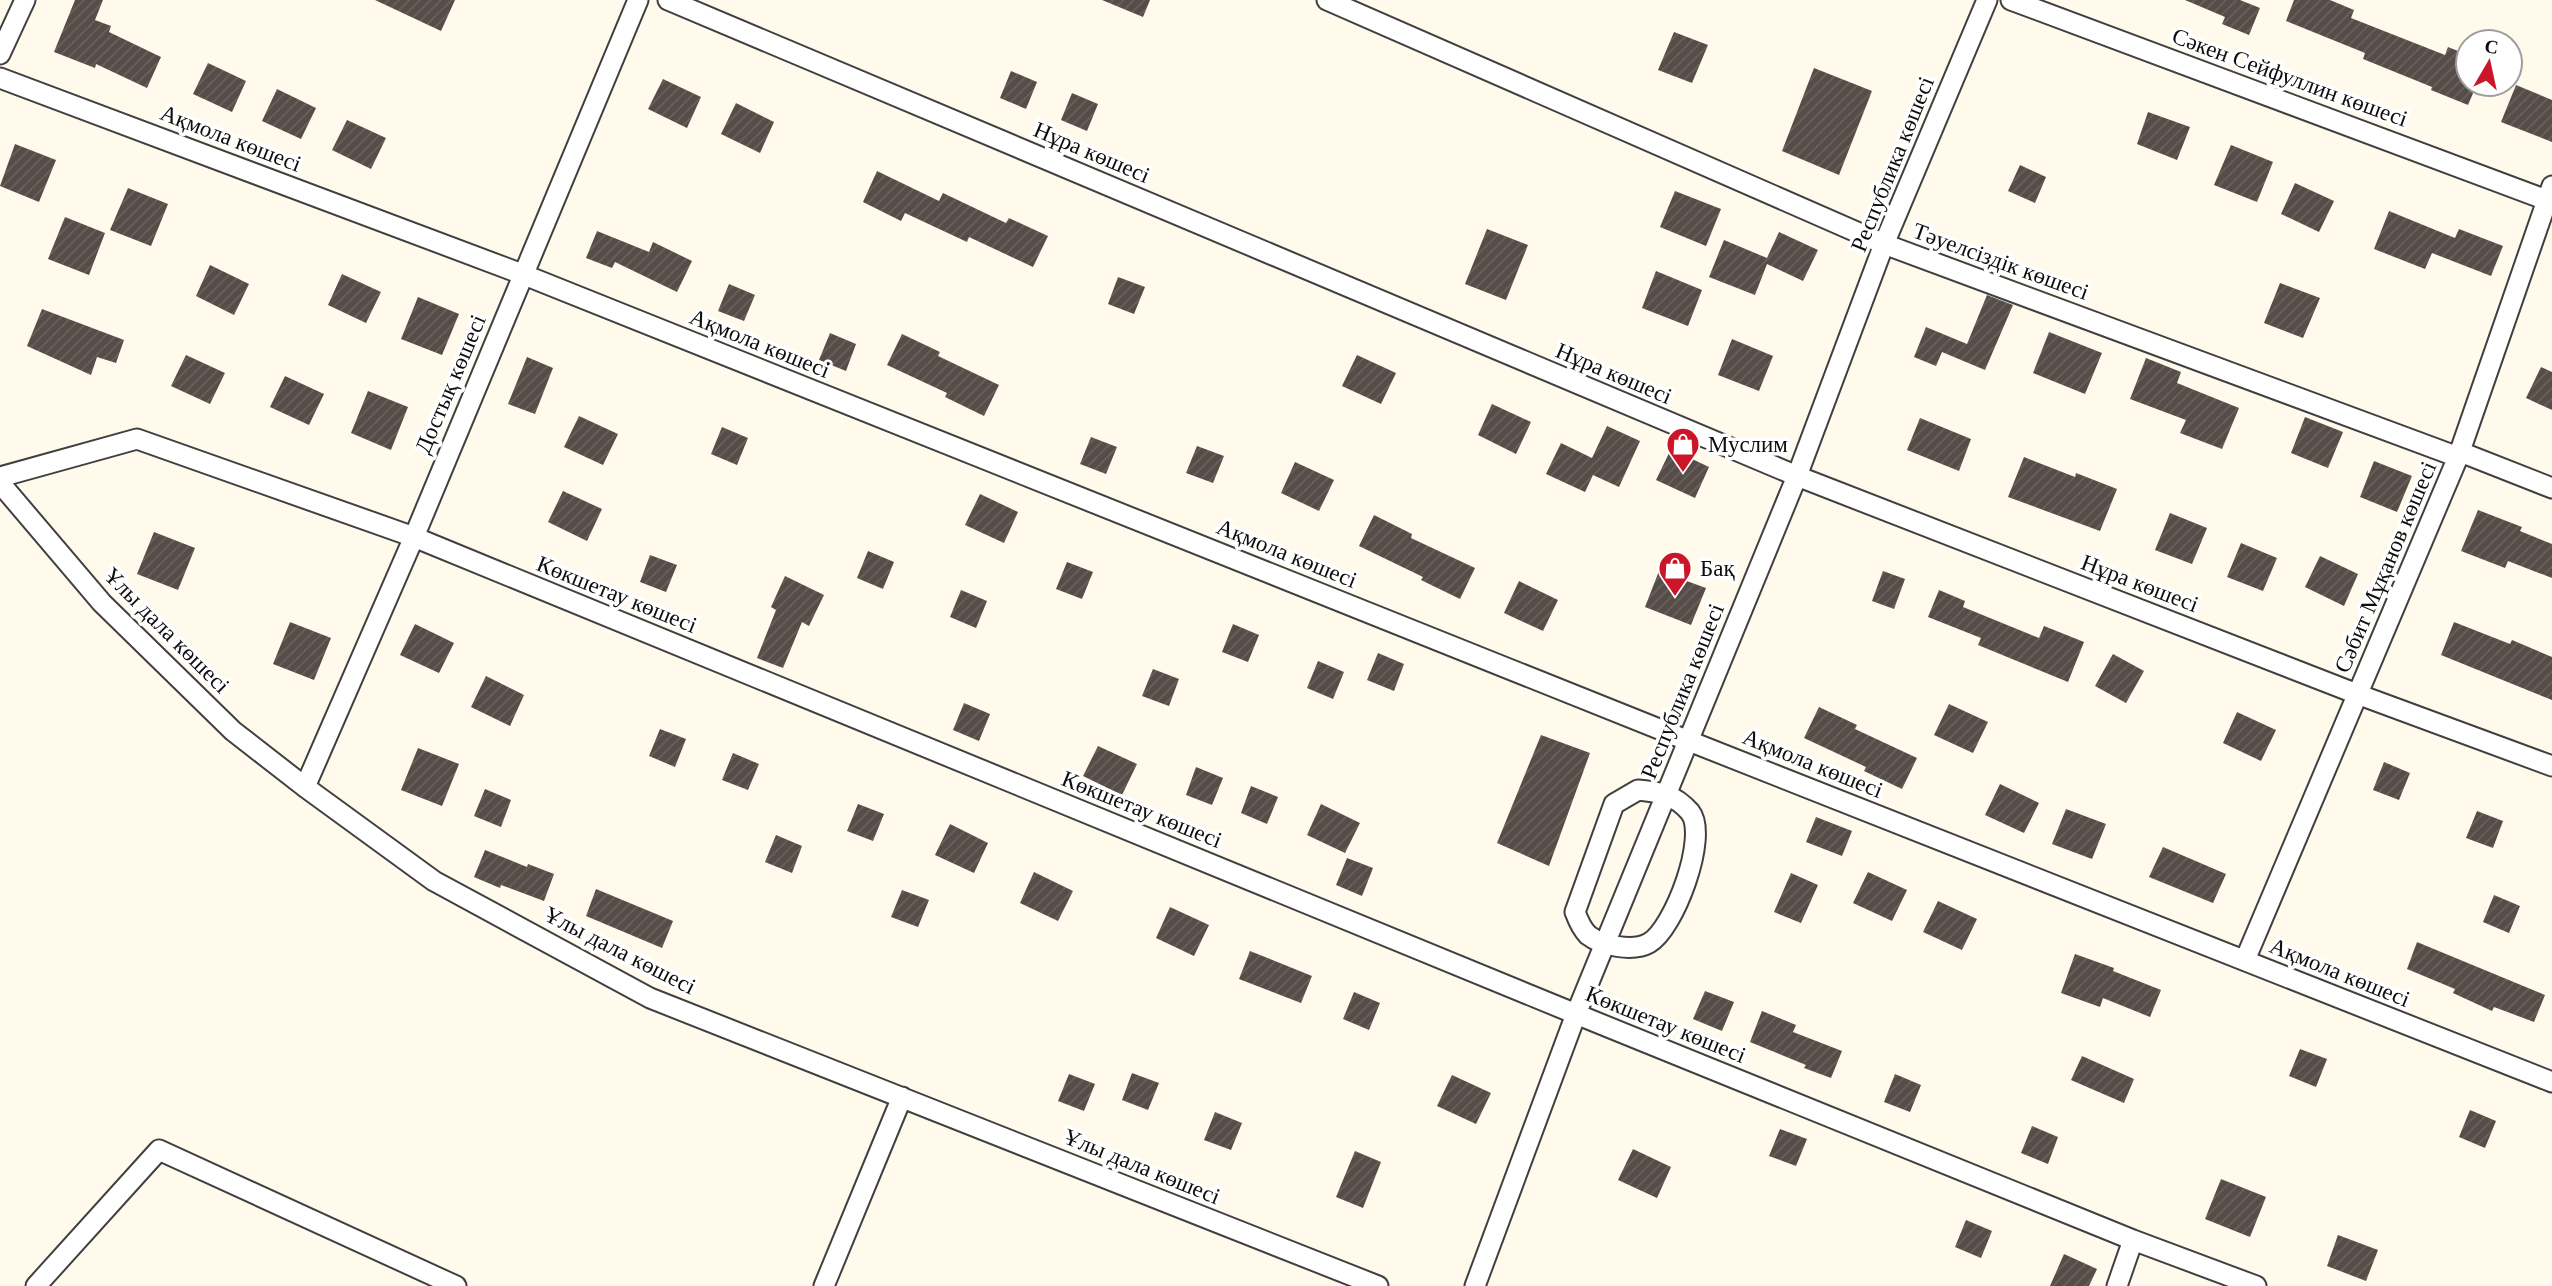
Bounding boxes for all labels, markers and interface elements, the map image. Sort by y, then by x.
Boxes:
street label: Сәкен Сейфуллин көшесі [2169,23,2411,132]
north arrow [2454,28,2524,98]
text: С [2483,35,2500,58]
street label: Республика көшесі [1846,73,1939,255]
street label: Ақмола көшесі [157,100,305,177]
street label: Нұра көшесі [1030,117,1153,188]
street label: Тәуелсіздік көшесі [1910,218,2092,305]
street label: Ақмола көшесі [686,304,833,383]
street label: Достық көшесі [410,311,491,457]
street label: Нұра көшесі [1552,338,1675,409]
shop icon: Муслим [1664,425,1702,474]
place label: Муслим [1708,432,1788,457]
street label: Сәбит Мұқанов көшесі [2330,458,2441,677]
street label: Ақмола көшесі [1213,514,1360,593]
shop icon: Бақ [1656,549,1694,598]
street label: Нұра көшесі [2078,550,2202,617]
street label: Көкшетау көшесі [533,551,700,638]
place label: Бақ [1700,556,1735,581]
street label: Ұлы дала көшесі [99,563,234,698]
street label: Республика көшесі [1636,600,1729,782]
street label: Ақмола көшесі [1739,724,1886,803]
street label: Көкшетау көшесі [1058,766,1225,853]
street label: Ұлы дала көшесі [540,901,700,999]
street label: Ақмола көшесі [2266,933,2413,1012]
street label: Көкшетау көшесі [1582,981,1749,1068]
street label: Ұлы дала көшесі [1060,1124,1224,1209]

